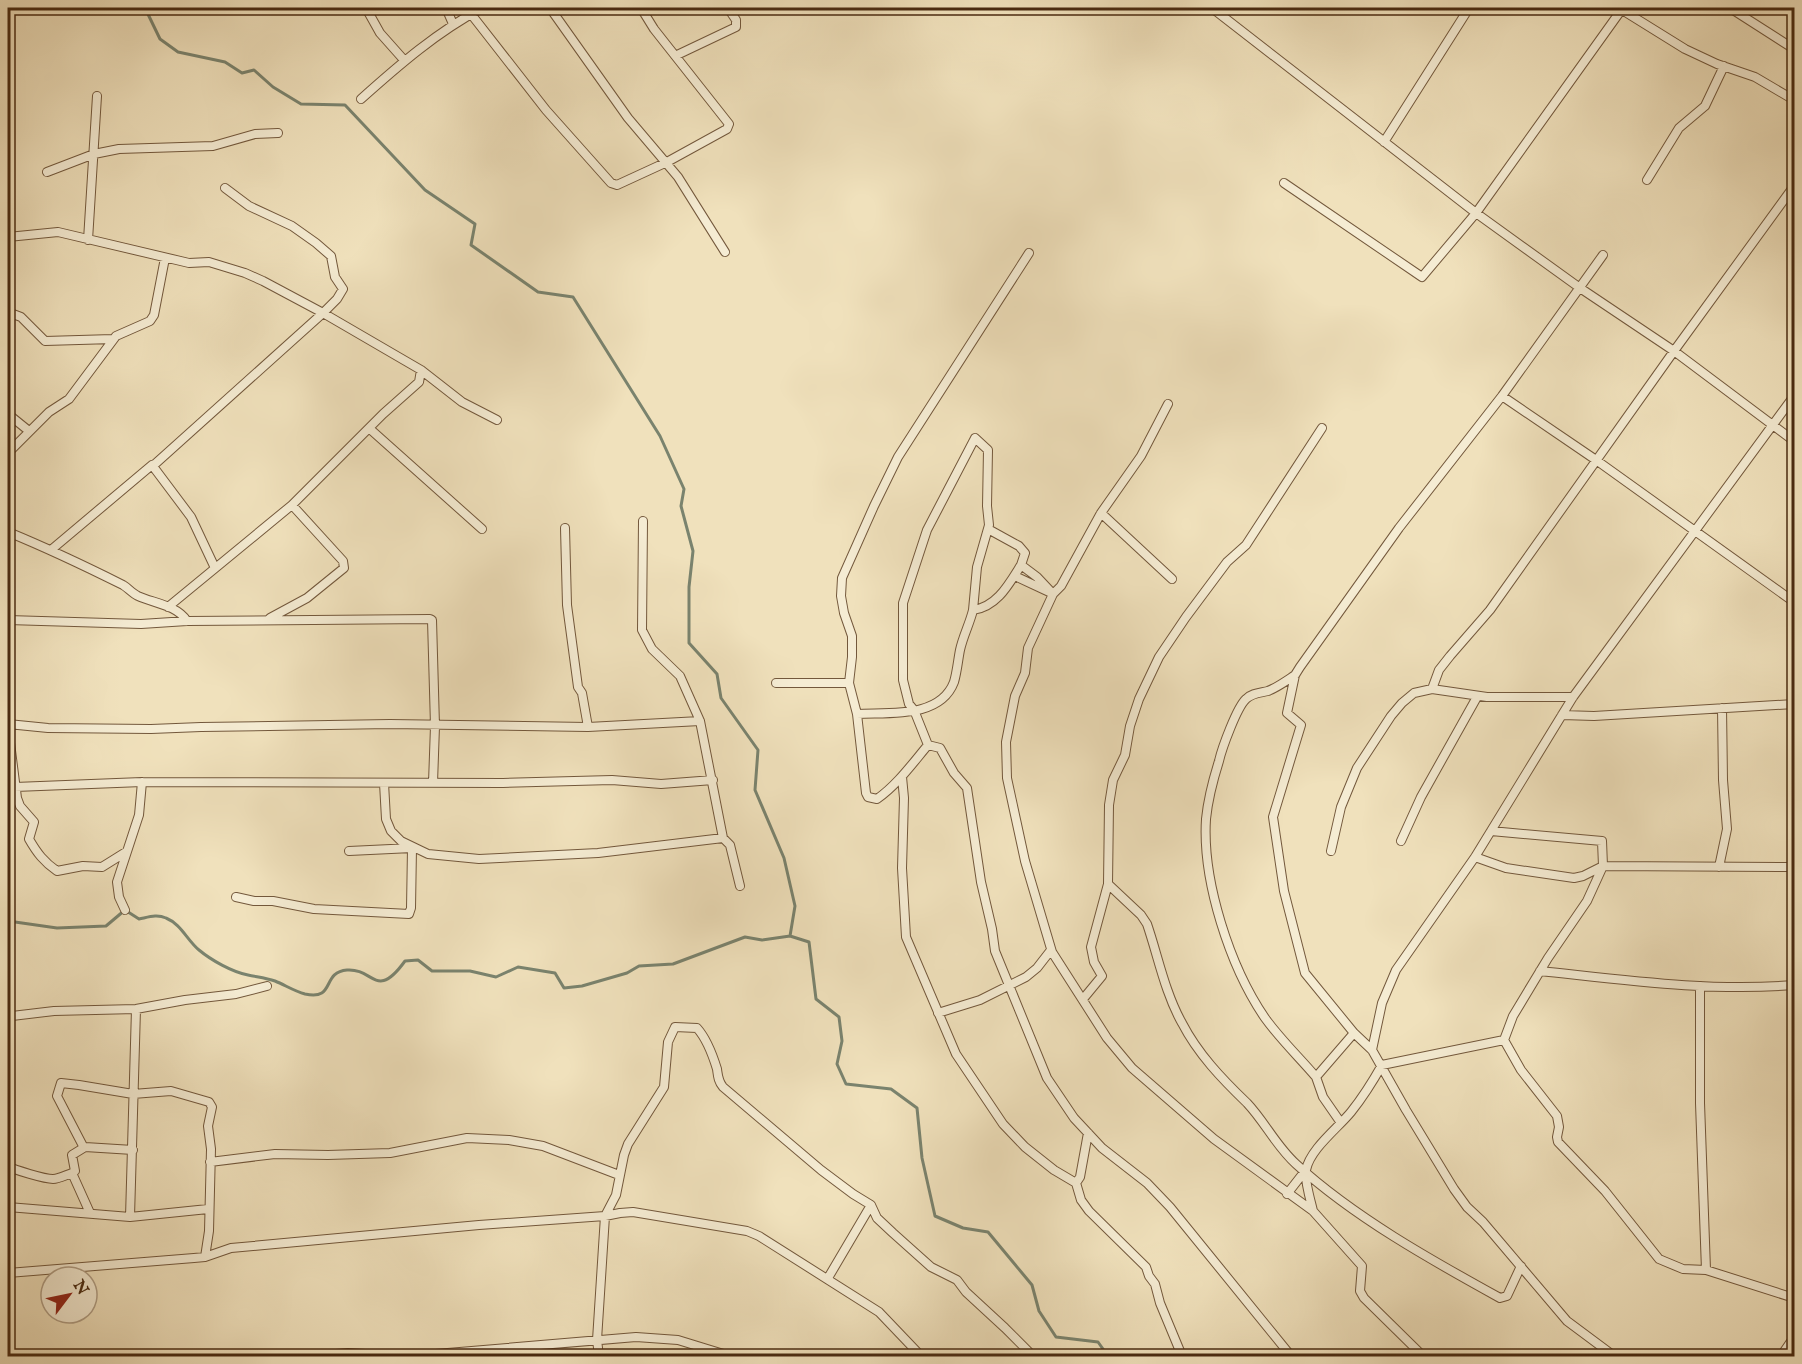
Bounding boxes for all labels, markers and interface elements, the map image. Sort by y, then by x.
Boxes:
north arrow [39,1265,99,1325]
text: N [67,1276,92,1299]

